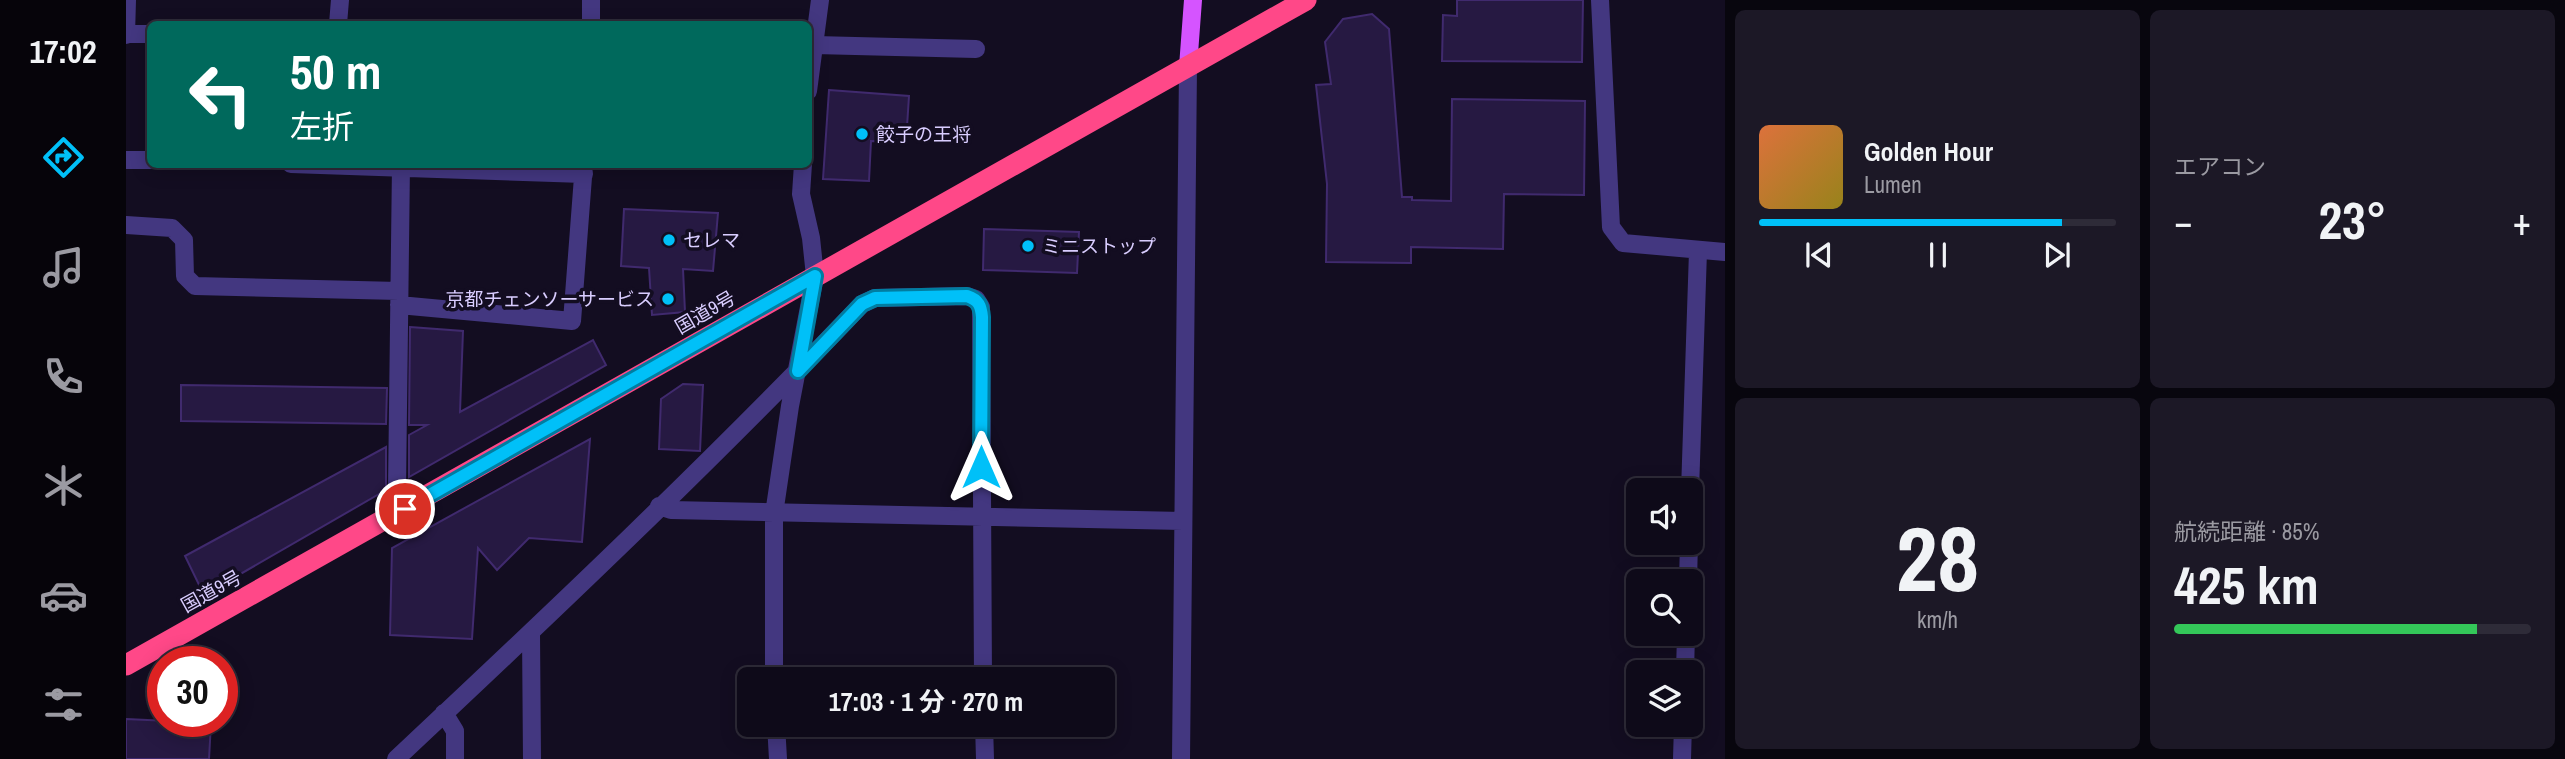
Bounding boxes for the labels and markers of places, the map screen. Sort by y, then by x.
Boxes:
place label: 餃子の王将 [876,121,971,147]
marker: 餃子の王将 [854,126,870,142]
place label: セレマ [683,227,740,253]
marker: セレマ [661,232,677,248]
place label: ミニストップ [1042,233,1156,259]
marker: ミニストップ [1020,238,1036,254]
place label: 京都チェンソーサービス [445,286,654,312]
marker: 京都チェンソーサービス [660,291,676,307]
pin [375,479,435,539]

